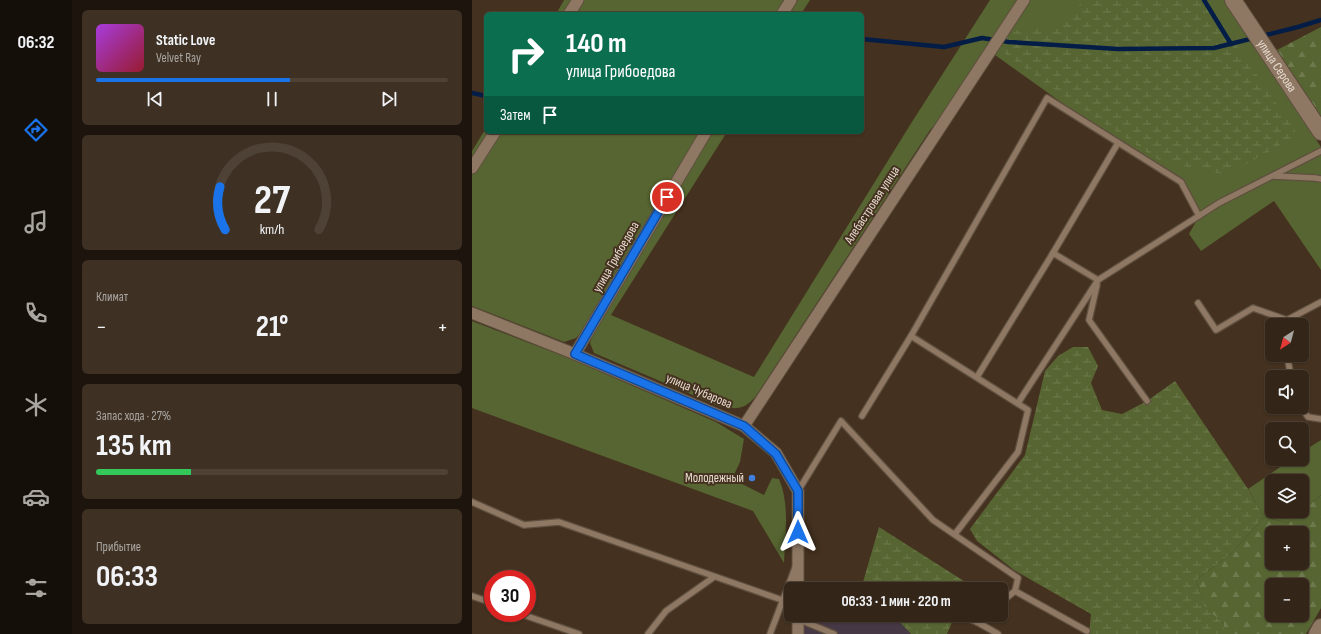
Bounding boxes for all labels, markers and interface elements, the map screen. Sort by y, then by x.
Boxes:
text: 140 m [566,27,627,60]
icon: right [500,28,552,80]
text: Static Love [156,31,215,50]
text: 06:32 [17,32,55,53]
street label: улица Серова [1254,36,1300,95]
text: Velvet Ray [156,50,201,66]
text: улица Грибоедова [566,61,676,82]
icon: previous [144,88,166,110]
icon: pause [261,88,283,110]
icon: next [378,88,400,110]
icon: arrive [539,104,561,126]
text: Затем [500,106,531,125]
icon: directions [22,116,50,144]
street label: Алебастровая улица [840,163,903,248]
text: 27 [254,176,291,225]
pin [650,180,684,214]
icon: arrive [656,186,678,208]
icon: music [22,208,50,236]
street label: улица Грибоедова [589,219,643,295]
text: km/h [260,221,284,238]
text: Климат [96,289,128,305]
icon: phone [22,299,50,327]
text: 21° [256,309,288,345]
text: − [96,314,107,341]
text: + [437,314,448,341]
north arrow [1265,318,1309,362]
map controls [1265,318,1309,622]
street label: улица Чубарова [664,370,734,412]
button: sound [1265,370,1309,414]
icon: climate [22,391,50,419]
text: Запас хода · 27% [96,408,171,424]
button: search [1265,422,1309,466]
text: 135 km [96,428,172,464]
place label: Молодежный [685,470,744,486]
marker: Молодежный [747,473,757,483]
button: layers [1265,474,1309,518]
icon: car [22,483,50,511]
position arrow [777,511,819,553]
button: + [1265,526,1309,570]
text: Прибытие [96,539,141,555]
text: 06:33 [96,559,158,595]
speed limit sign: 30 [484,570,536,622]
icon: filters [22,574,50,602]
button: − [1265,578,1309,622]
text: 06:33 · 1 мин · 220 m [841,592,951,611]

